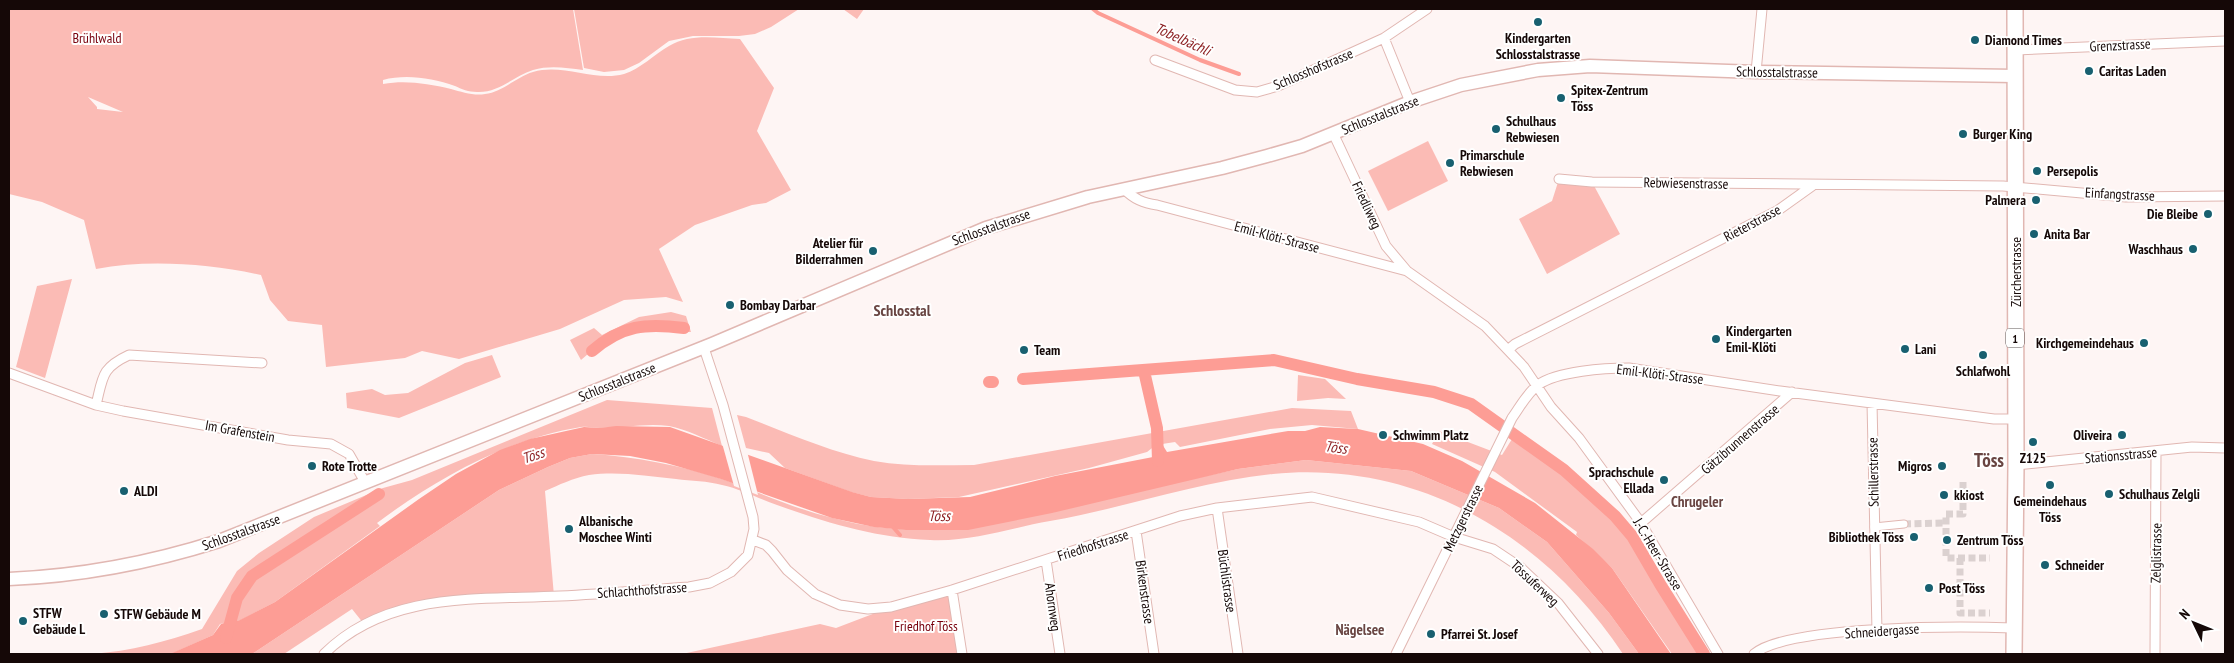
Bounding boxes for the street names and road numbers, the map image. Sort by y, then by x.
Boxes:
street label: Grenzstrasse [2089,34,2151,56]
street label: Schlosshofstrasse [1270,44,1356,94]
street label: Schlosstalstrasse [1736,62,1818,82]
street label: Schlosstalstrasse [1339,91,1422,139]
street label: Rebwiesenstrasse [1643,173,1729,193]
street label: Friedliweg [1348,178,1386,232]
street label: Einfangstrasse [2085,183,2156,205]
street label: Rieterstrasse [1720,200,1784,246]
street label: Schlosstalstrasse [949,204,1033,249]
street label: Emil-Klöti-Strasse [1233,217,1322,257]
street label: Zürcherstrasse [2007,237,2025,307]
road number: 1 [2006,328,2024,348]
street label: Schlosstalstrasse [576,358,659,406]
street label: Emil-Klöti-Strasse [1616,360,1705,388]
street label: Gätzibrunnenstrasse [1697,400,1783,478]
street label: Im Grafenstein [204,416,276,446]
street label: Schillerstrasse [1863,437,1883,507]
street label: Stationsstrasse [2084,443,2158,467]
street label: Metzgerstrasse [1439,481,1487,554]
street label: Schlosstalstrasse [199,509,283,554]
street label: J.-C.-Heer-Strasse [1629,514,1687,594]
street label: Zelglistrasse [2146,523,2166,583]
street label: Friedhofstrasse [1055,525,1131,565]
street label: Büchlistrasse [1214,548,1240,614]
street label: Tössuferweg [1507,556,1563,610]
street label: Birkenstrasse [1132,559,1158,625]
street label: Schlachthofstrasse [597,578,688,602]
street label: Ahornweg [1041,582,1065,632]
street label: Schneidergasse [1844,619,1920,643]

